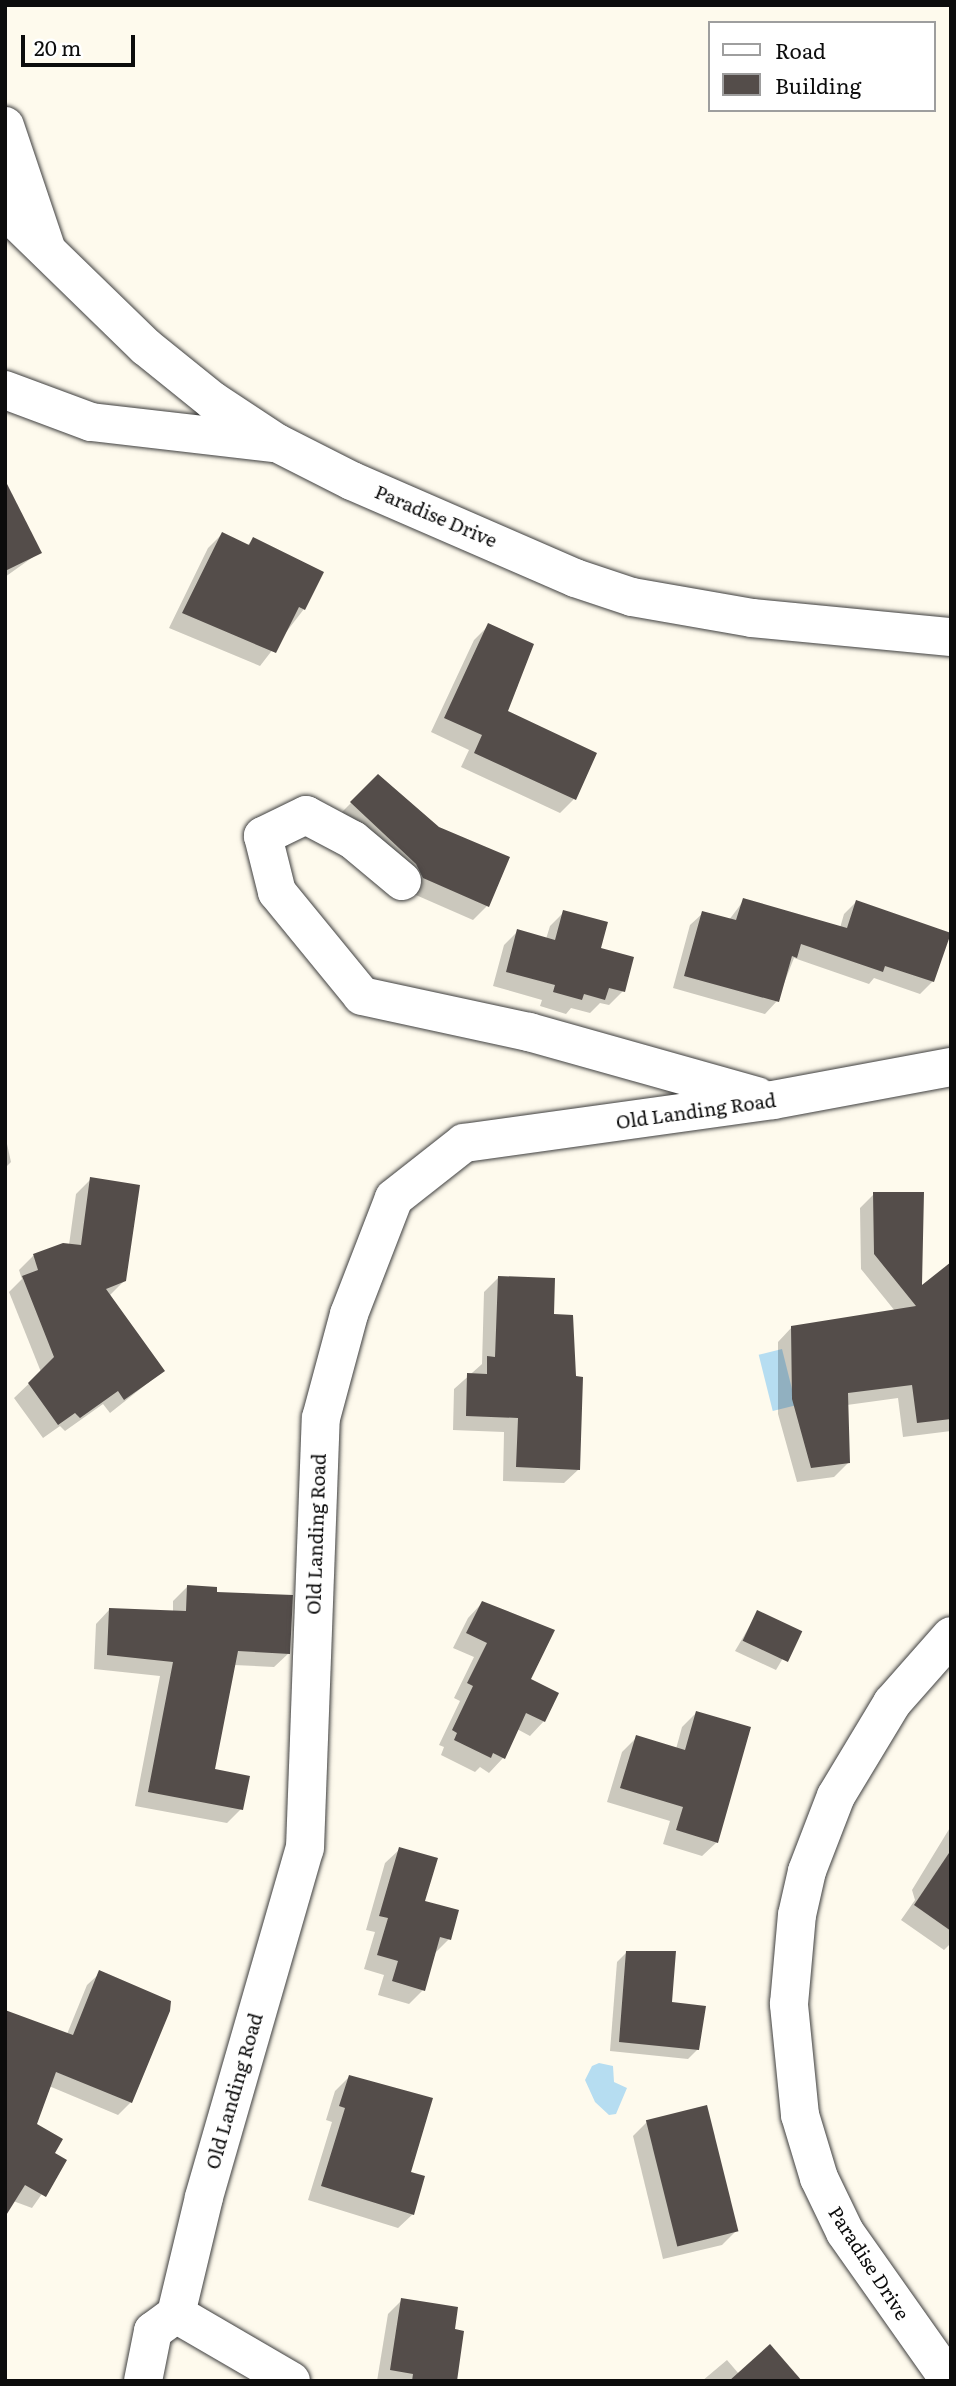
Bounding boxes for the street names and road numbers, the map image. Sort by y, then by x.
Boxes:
street label: Paradise Drive [371,480,501,552]
street label: Old Landing Road [614,1088,778,1134]
street label: Old Landing Road [302,1453,330,1615]
street label: Old Landing Road [201,2010,267,2172]
street label: Paradise Drive [824,2202,914,2324]

